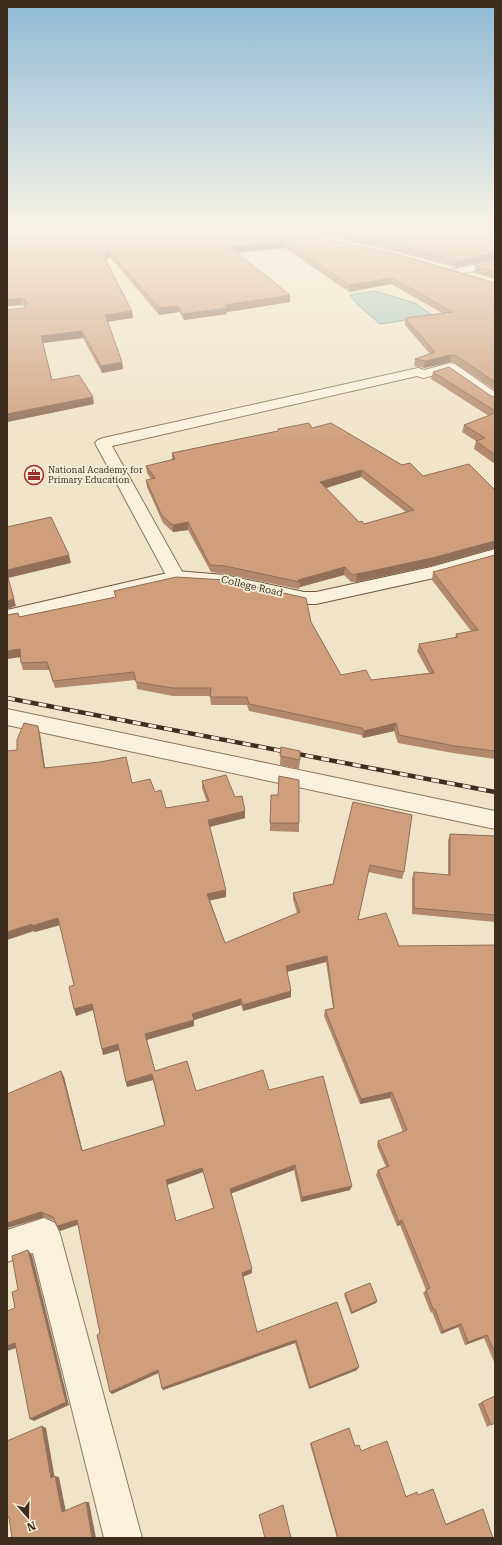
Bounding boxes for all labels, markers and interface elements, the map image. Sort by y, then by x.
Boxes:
office icon: National Academy for Primary Education [23,464,45,486]
place label: National Academy for Primary Education [48,465,143,485]
street label: College Road [220,574,285,599]
north arrow [8,1497,48,1537]
text: N [25,1518,37,1534]

